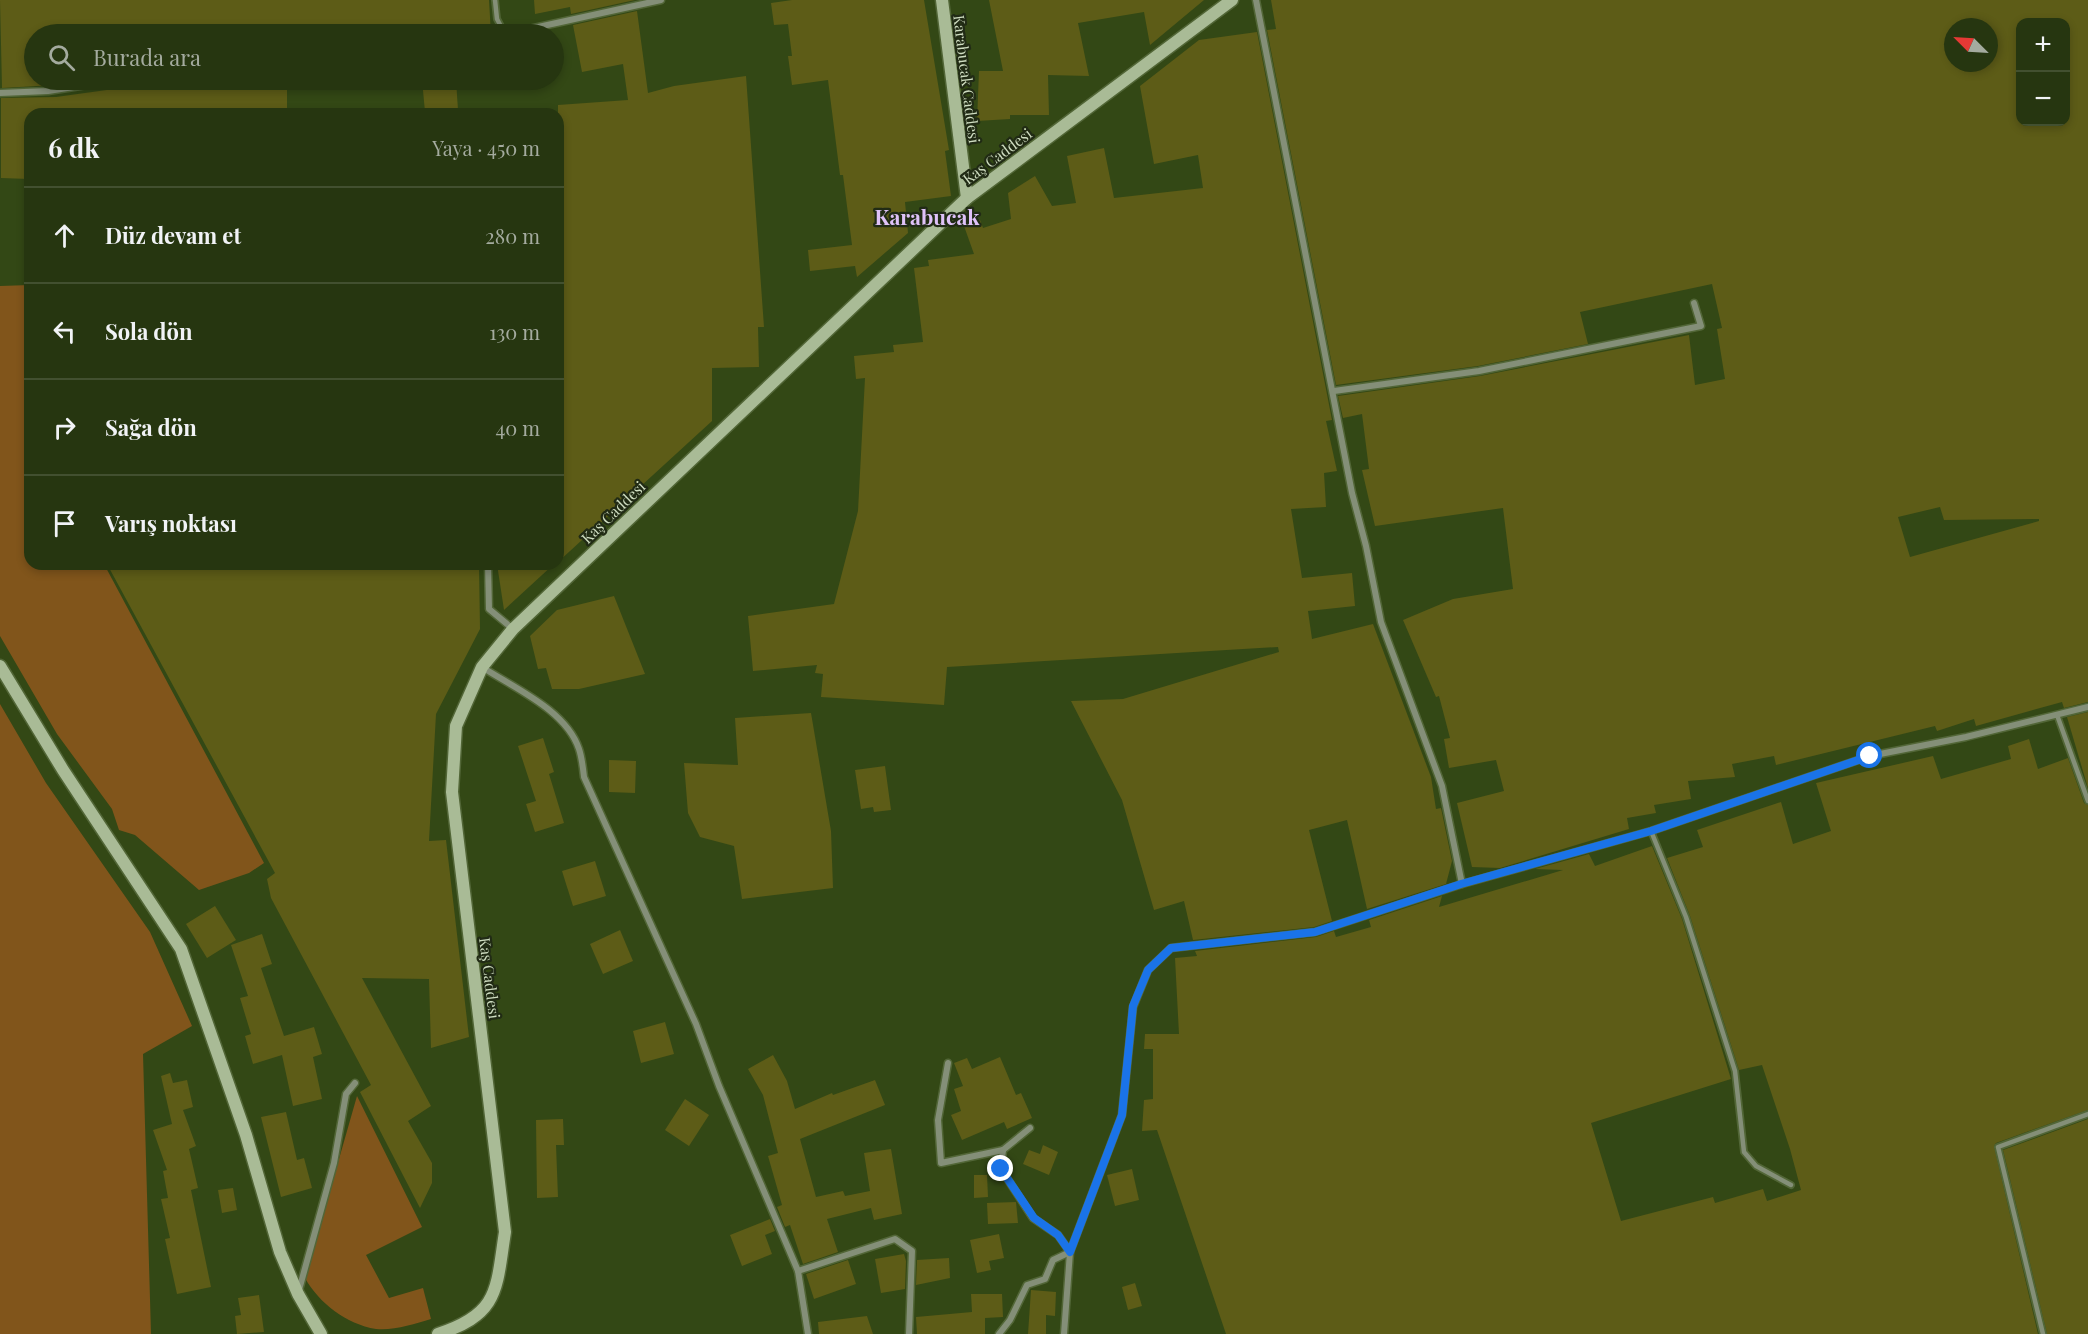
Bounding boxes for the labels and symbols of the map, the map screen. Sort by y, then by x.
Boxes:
street label: Karabucak Caddesi [949,14,985,145]
north arrow [1944,18,1998,72]
street label: Kaş Caddesi [958,123,1036,189]
district label: Karabucak [874,202,980,230]
street label: Kaş Caddesi [577,476,650,548]
route start [1856,742,1882,768]
street label: Kaş Caddesi [475,936,505,1020]
route end [987,1155,1013,1181]

